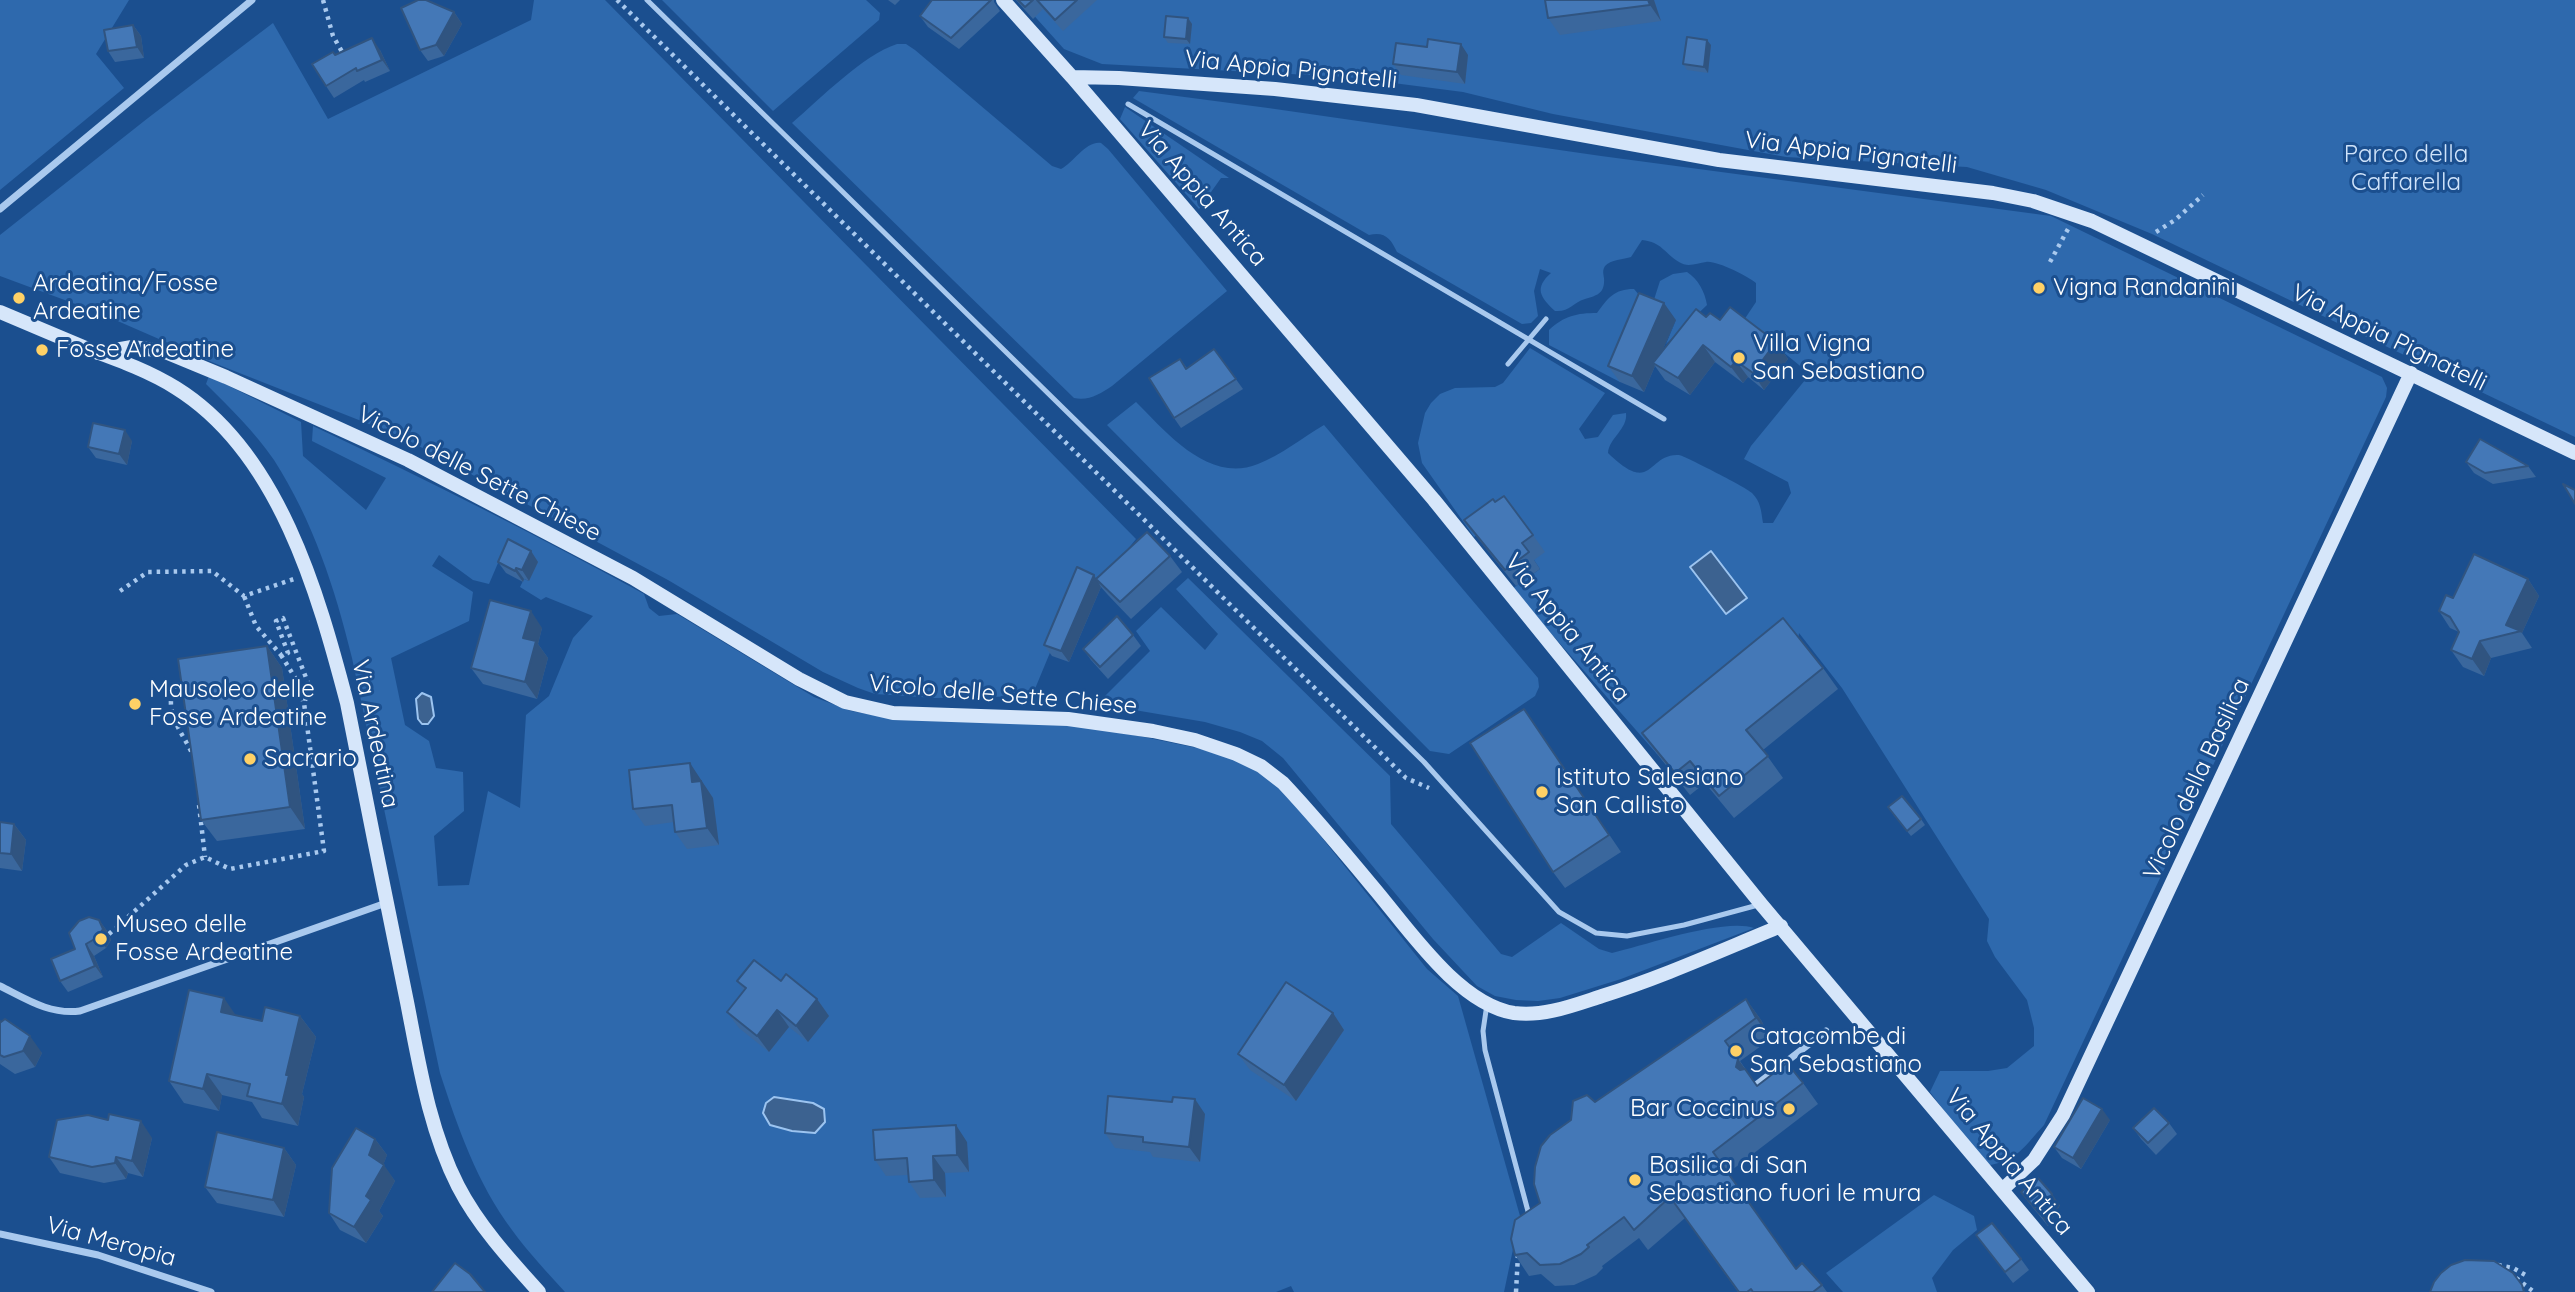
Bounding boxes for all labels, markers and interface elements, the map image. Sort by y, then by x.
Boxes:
street label: Via Appia Pignatelli [1183,45,1399,95]
street label: Via Appia Antica [1131,116,1273,272]
street label: Via Appia Pignatelli [1743,126,1959,180]
park label: Parco della Caffarella [2344,141,2468,197]
place label: Ardeatina/Fosse Ardeatine [33,270,218,326]
place label: Vigna Randanini [2053,274,2236,302]
street label: Via Appia Pignatelli [2287,278,2491,398]
marker: Vigna Randanini [2031,280,2047,296]
marker: Ardeatina/Fosse Ardeatine [11,290,27,306]
place label: Villa Vigna San Sebastiano [1753,330,1925,386]
place label: Fosse Ardeatine [56,336,234,364]
marker: Fosse Ardeatine [34,342,50,358]
marker: Villa Vigna San Sebastiano [1731,350,1747,366]
street label: Vicolo delle Sette Chiese [352,400,606,548]
street label: Via Appia Antica [1498,548,1636,708]
street label: Via Ardeatina [345,657,405,811]
street label: Vicolo delle Sette Chiese [868,669,1138,721]
street label: Vicolo della Basilica [2138,674,2256,884]
place label: Mausoleo delle Fosse Ardeatine [149,676,327,732]
marker: Mausoleo delle Fosse Ardeatine [127,696,143,712]
place label: Sacrario [264,745,357,773]
marker: Sacrario [242,751,258,767]
place label: Istituto Salesiano San Callisto [1556,764,1744,820]
marker: Istituto Salesiano San Callisto [1534,784,1550,800]
place label: Museo delle Fosse Ardeatine [115,911,293,967]
marker: Museo delle Fosse Ardeatine [93,931,109,947]
place label: Catacombe di San Sebastiano [1750,1023,1922,1079]
marker: Catacombe di San Sebastiano [1728,1043,1744,1059]
street label: Via Appia Antica [1939,1083,2079,1241]
place label: Bar Coccinus [1630,1095,1775,1123]
marker: Bar Coccinus [1781,1101,1797,1117]
place label: Basilica di San Sebastiano fuori le mura [1649,1152,1921,1208]
marker: Basilica di San Sebastiano fuori le mura [1627,1172,1643,1188]
street label: Via Meropia [43,1211,179,1273]

